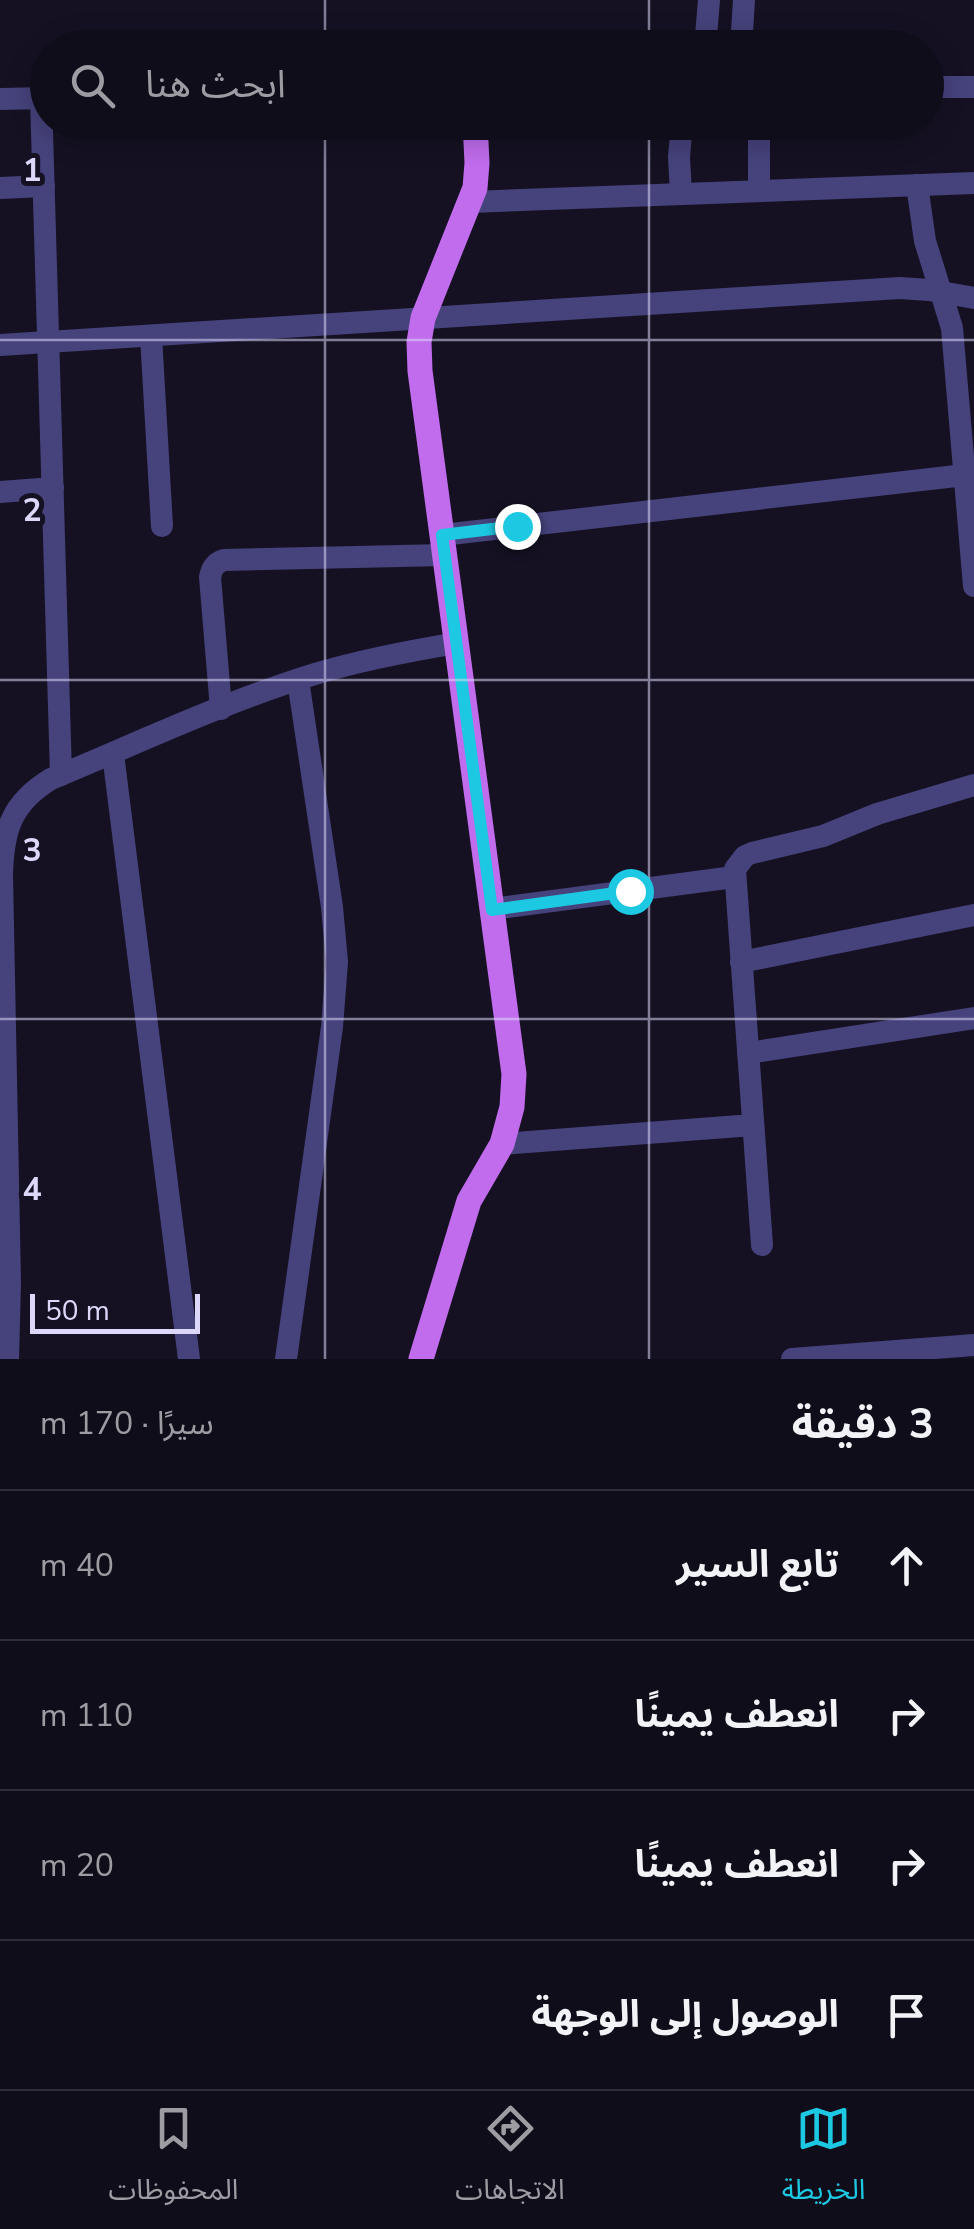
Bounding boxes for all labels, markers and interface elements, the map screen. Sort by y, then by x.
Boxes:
search box [30,30,944,140]
icon: search [65,58,120,113]
text: ابحث هنا [145,59,286,110]
text: 1 [22,149,42,192]
text: 2 [22,489,42,532]
route end [495,504,541,550]
text: 3 [22,829,42,872]
route start [608,869,654,915]
text: 4 [22,1168,42,1211]
scale bar [30,1289,200,1334]
text: 50 m [45,1292,110,1330]
text: 3 دقيقة [792,1396,934,1453]
text: سيرًا · 170 m [40,1402,214,1445]
icon: ahead [879,1538,934,1593]
text: تابع السير [676,1539,839,1590]
text: 40 m [40,1544,114,1587]
icon: right [879,1688,934,1743]
text: انعطف يمينًا [634,1689,839,1740]
text: 110 m [40,1694,133,1737]
icon: right [879,1838,934,1893]
text: انعطف يمينًا [634,1839,839,1890]
text: 20 m [40,1844,114,1887]
icon: arrive [879,1988,934,2043]
text: الوصول إلى الوجهة [532,1989,839,2040]
tab: المحفوظات [108,2101,238,2220]
tab: الاتجاهات [455,2101,565,2220]
tab: الخريطة [782,2101,866,2220]

